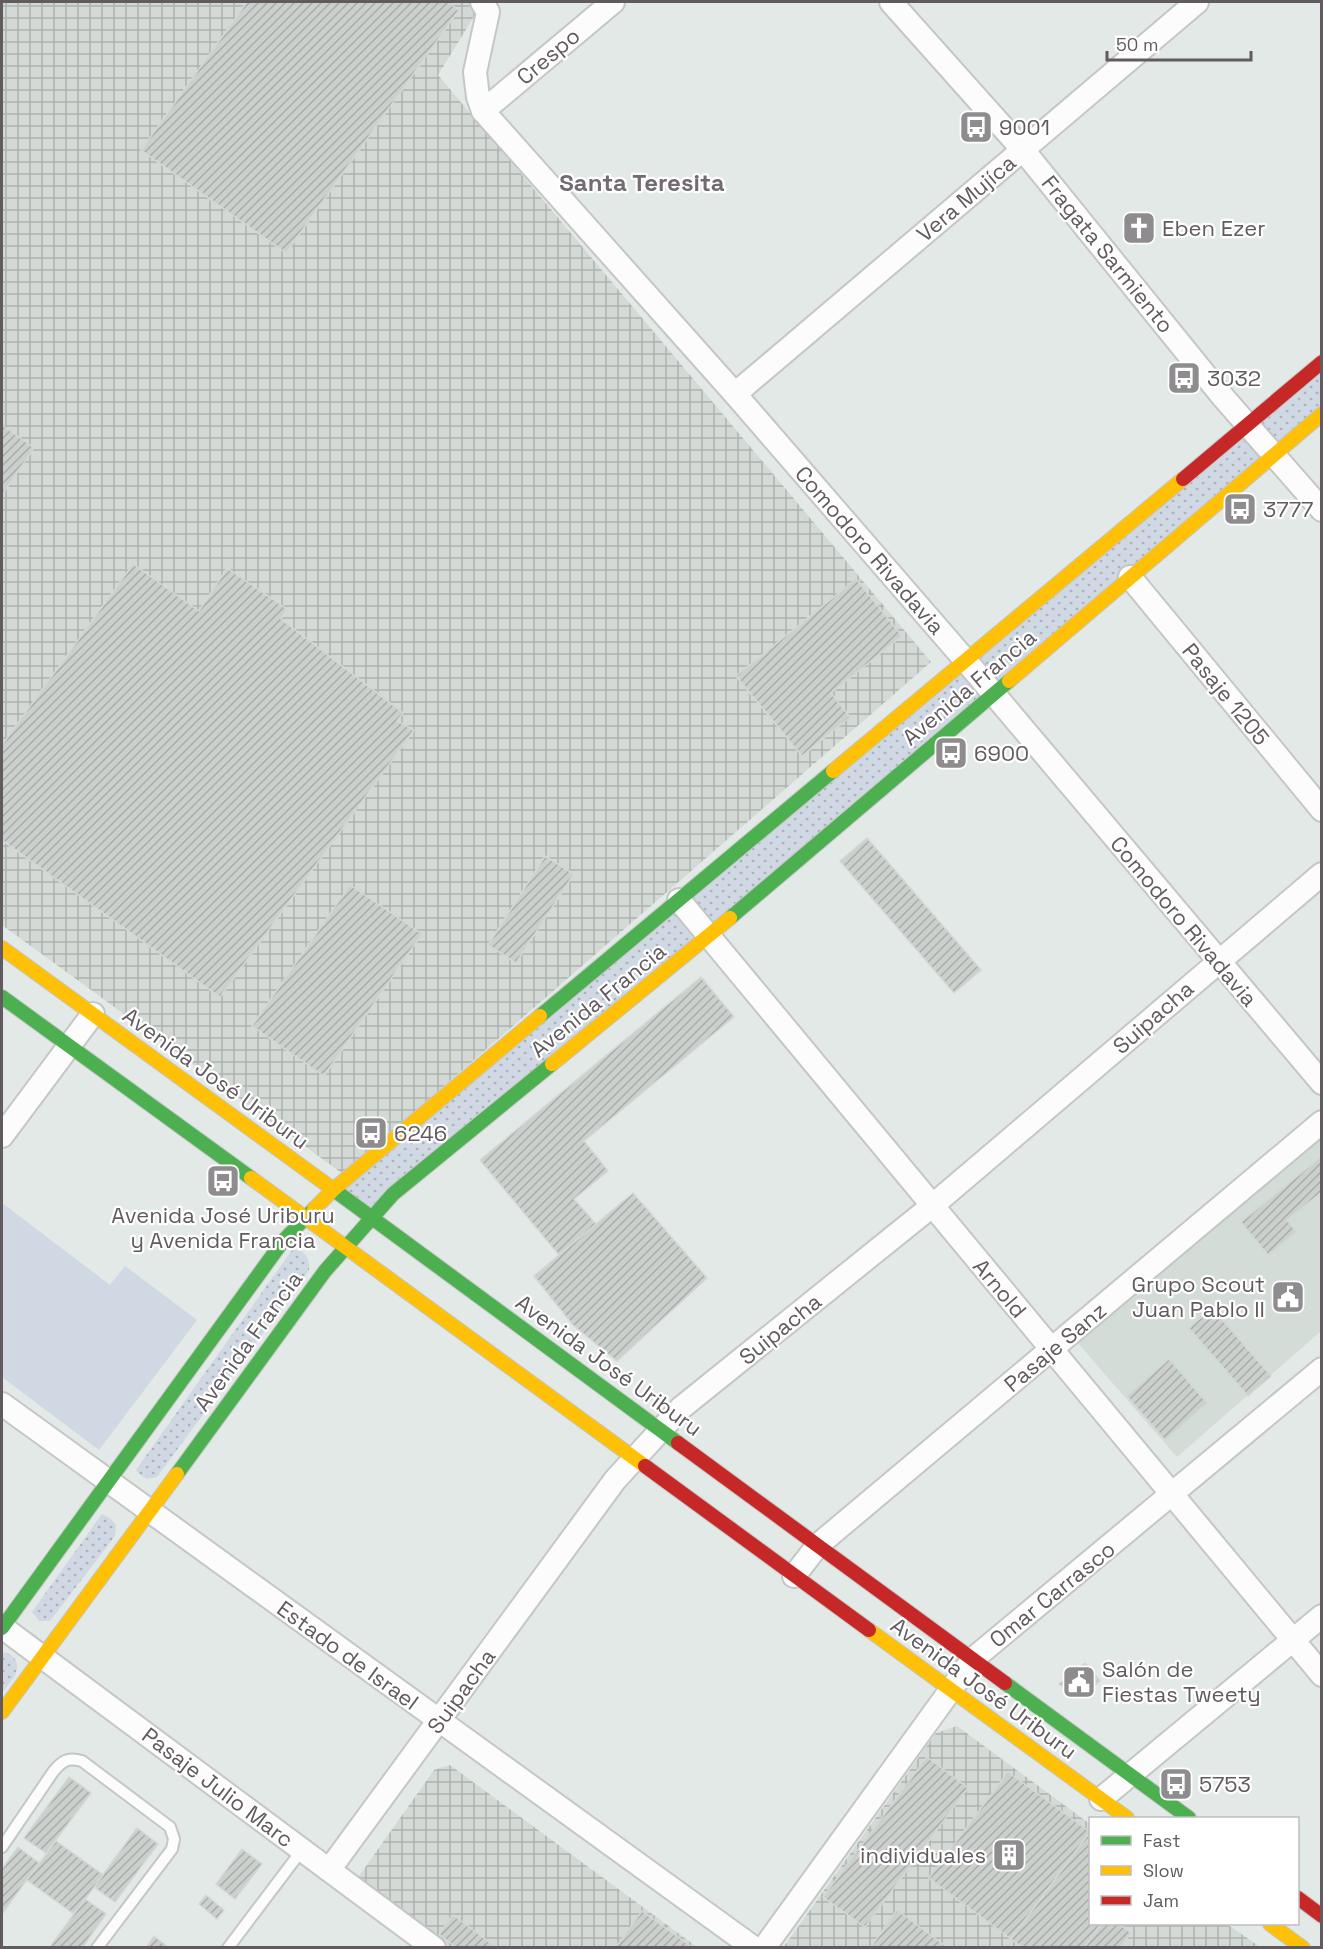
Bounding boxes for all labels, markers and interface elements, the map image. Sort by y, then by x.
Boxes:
street label: Crespo [511,21,585,91]
scale bar [1107,24,1251,62]
text: 50 m [1116,33,1158,56]
bus stop icon: 9001 [958,109,994,145]
place label: 9001 [999,113,1050,141]
street label: Vera Mujíca [911,148,1022,248]
district label: Santa Teresita [559,167,725,198]
street label: Fragata Sarmiento [1036,169,1180,339]
church icon: Eben Ezer [1121,210,1157,246]
place label: Eben Ezer [1162,214,1265,242]
bus stop icon: 3032 [1166,360,1202,396]
place label: 3032 [1207,364,1261,392]
street label: Comodoro Rivadavia [789,460,951,640]
bus stop icon: 3777 [1222,491,1258,527]
place label: 3777 [1263,495,1314,523]
street label: Avenida Francia [896,623,1042,751]
street label: Pasaje 1205 [1176,637,1276,751]
bus stop icon: 6900 [933,735,969,771]
place label: 6900 [974,739,1029,767]
street label: Comodoro Rivadavia [1104,830,1264,1012]
street label: Avenida Francia [525,937,672,1063]
street label: Suipacha [1107,974,1199,1060]
street label: Avenida José Uriburu [117,1001,315,1155]
bus stop icon: 6246 [353,1115,389,1151]
place label: 6246 [394,1119,447,1147]
bus stop icon: Avenida José Uriburu y Avenida Francia [205,1163,241,1199]
place label: Avenida José Uriburu y Avenida Francia [111,1201,335,1254]
street label: Arnold [967,1253,1033,1323]
street label: Avenida Francia [188,1265,308,1417]
place label: Grupo Scout Juan Pablo II [1131,1270,1265,1323]
public building icon: Grupo Scout Juan Pablo II [1270,1279,1306,1315]
street label: Suipacha [733,1287,827,1371]
street label: Avenida José Uriburu [510,1288,708,1442]
street label: Pasaje Sanz [998,1296,1112,1398]
street label: Omar Carrasco [983,1535,1121,1653]
street label: Estado de Israel [272,1594,424,1716]
street label: Avenida José Uriburu [885,1611,1083,1765]
street label: Suipacha [421,1643,501,1739]
place label: Salón de Fiestas Tweety [1102,1655,1261,1708]
public building icon: Salón de Fiestas Tweety [1061,1664,1097,1700]
street label: Pasaje Julio Marc [137,1721,299,1853]
bus stop icon: 5753 [1158,1766,1194,1802]
place label: 5753 [1199,1770,1251,1798]
legend [1089,1817,1299,1925]
text: Fast [1143,1829,1180,1852]
building icon: individuales [991,1837,1027,1873]
place label: individuales [860,1841,986,1869]
text: Slow [1143,1859,1184,1882]
text: Jam [1143,1889,1179,1912]

